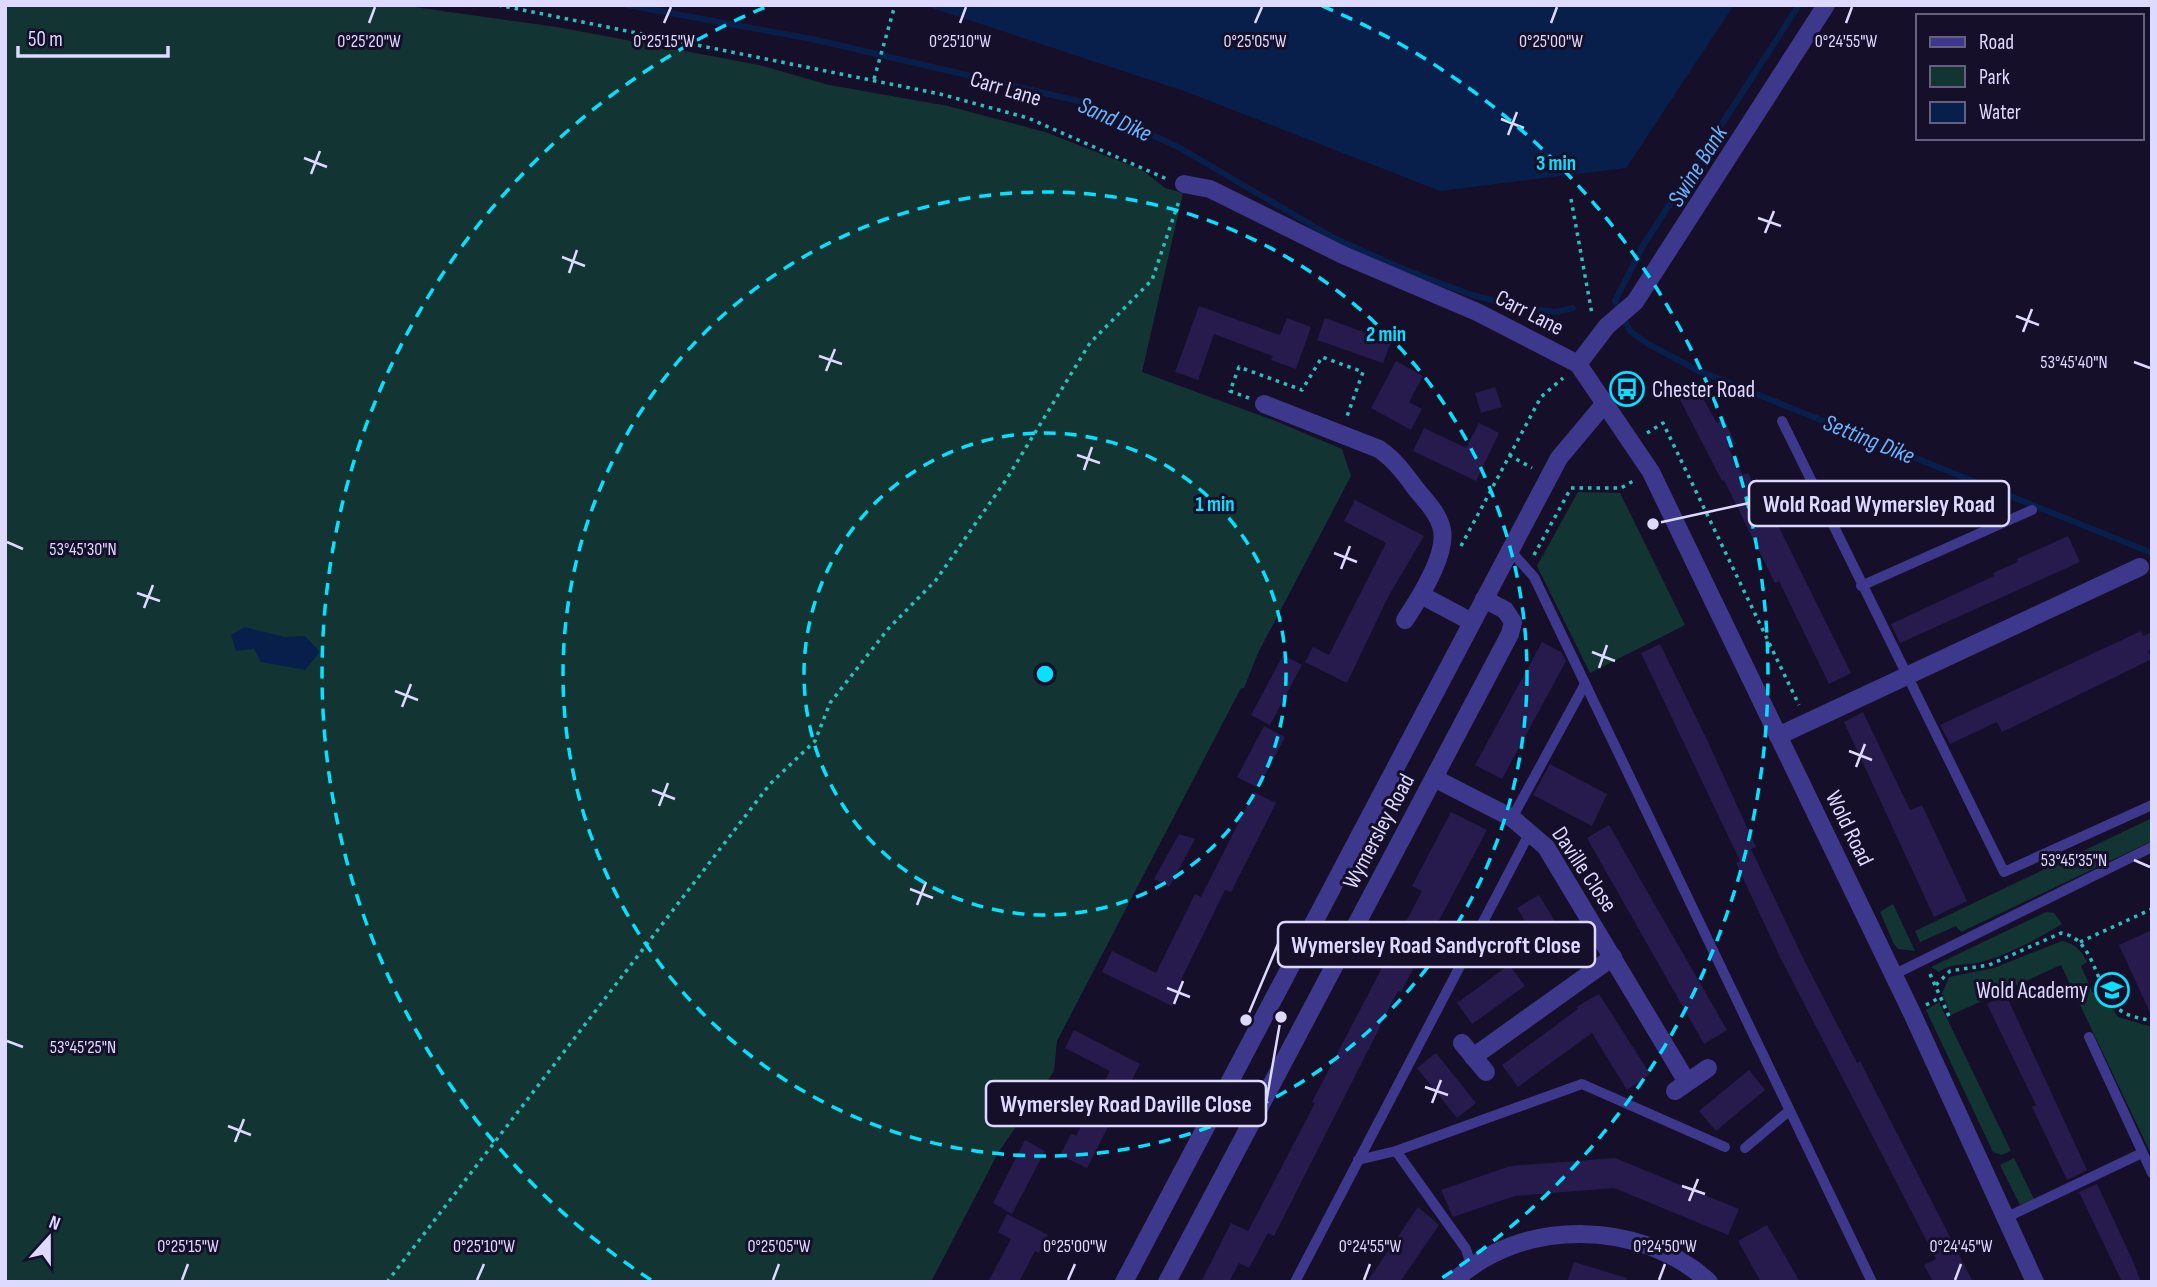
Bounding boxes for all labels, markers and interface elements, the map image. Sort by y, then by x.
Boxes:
scale bar [18,14,168,58]
legend [1916,14,2143,140]
text: 50 m [28,27,63,52]
text: Road [1979,30,2014,55]
text: 0°25'20"W [337,31,401,52]
text: 0°25'15"W [633,31,695,52]
text: 0°25'10"W [929,31,991,52]
text: 0°25'05"W [1223,31,1287,52]
text: 0°25'00"W [1519,31,1583,52]
text: 0°24'55"W [1815,31,1878,52]
street label: Carr Lane [967,65,1045,113]
text: Park [1979,65,2010,90]
water label: Sand Dike [1074,90,1156,148]
text: Water [1979,100,2021,125]
water label: Swine Bank [1661,119,1734,212]
text: 3 min [1536,151,1576,176]
street label: Carr Lane [1491,284,1568,342]
text: 2 min [1366,322,1406,347]
text: 53°45'40"N [2040,352,2108,373]
bus stop icon: Chester Road [1608,370,1646,408]
place label: Chester Road [1652,376,1755,404]
water label: Setting Dike [1819,408,1919,471]
callout: Wold Road Wymersley Road [1749,481,2009,526]
text: Wold Road Wymersley Road [1763,490,1995,519]
text: 1 min [1195,492,1235,517]
text: 53°45'30"N [49,539,117,560]
centre of rings [1033,662,1057,686]
street label: Wymersley Road [1337,769,1421,894]
street label: Wold Road [1819,786,1879,871]
street label: Daville Close [1545,822,1623,918]
text: 53°45'35"N [2041,850,2107,871]
callout: Wymersley Road Sandycroft Close [1278,922,1595,967]
text: Wymersley Road Sandycroft Close [1291,931,1581,960]
school or university icon: Wold Academy [2093,971,2131,1009]
place label: Wold Academy [1976,977,2088,1005]
text: 53°45'25"N [50,1037,116,1058]
callout: Wymersley Road Daville Close [986,1081,1266,1126]
text: Wymersley Road Daville Close [1000,1090,1252,1119]
north arrow [14,1203,84,1273]
text: N [46,1211,63,1236]
text: 0°25'15"W [157,1236,219,1257]
text: 0°25'10"W [453,1236,515,1257]
text: 0°25'05"W [747,1236,811,1257]
text: 0°25'00"W [1043,1236,1107,1257]
text: 0°24'55"W [1339,1236,1402,1257]
text: 0°24'50"W [1633,1236,1697,1257]
text: 0°24'45"W [1930,1236,1993,1257]

